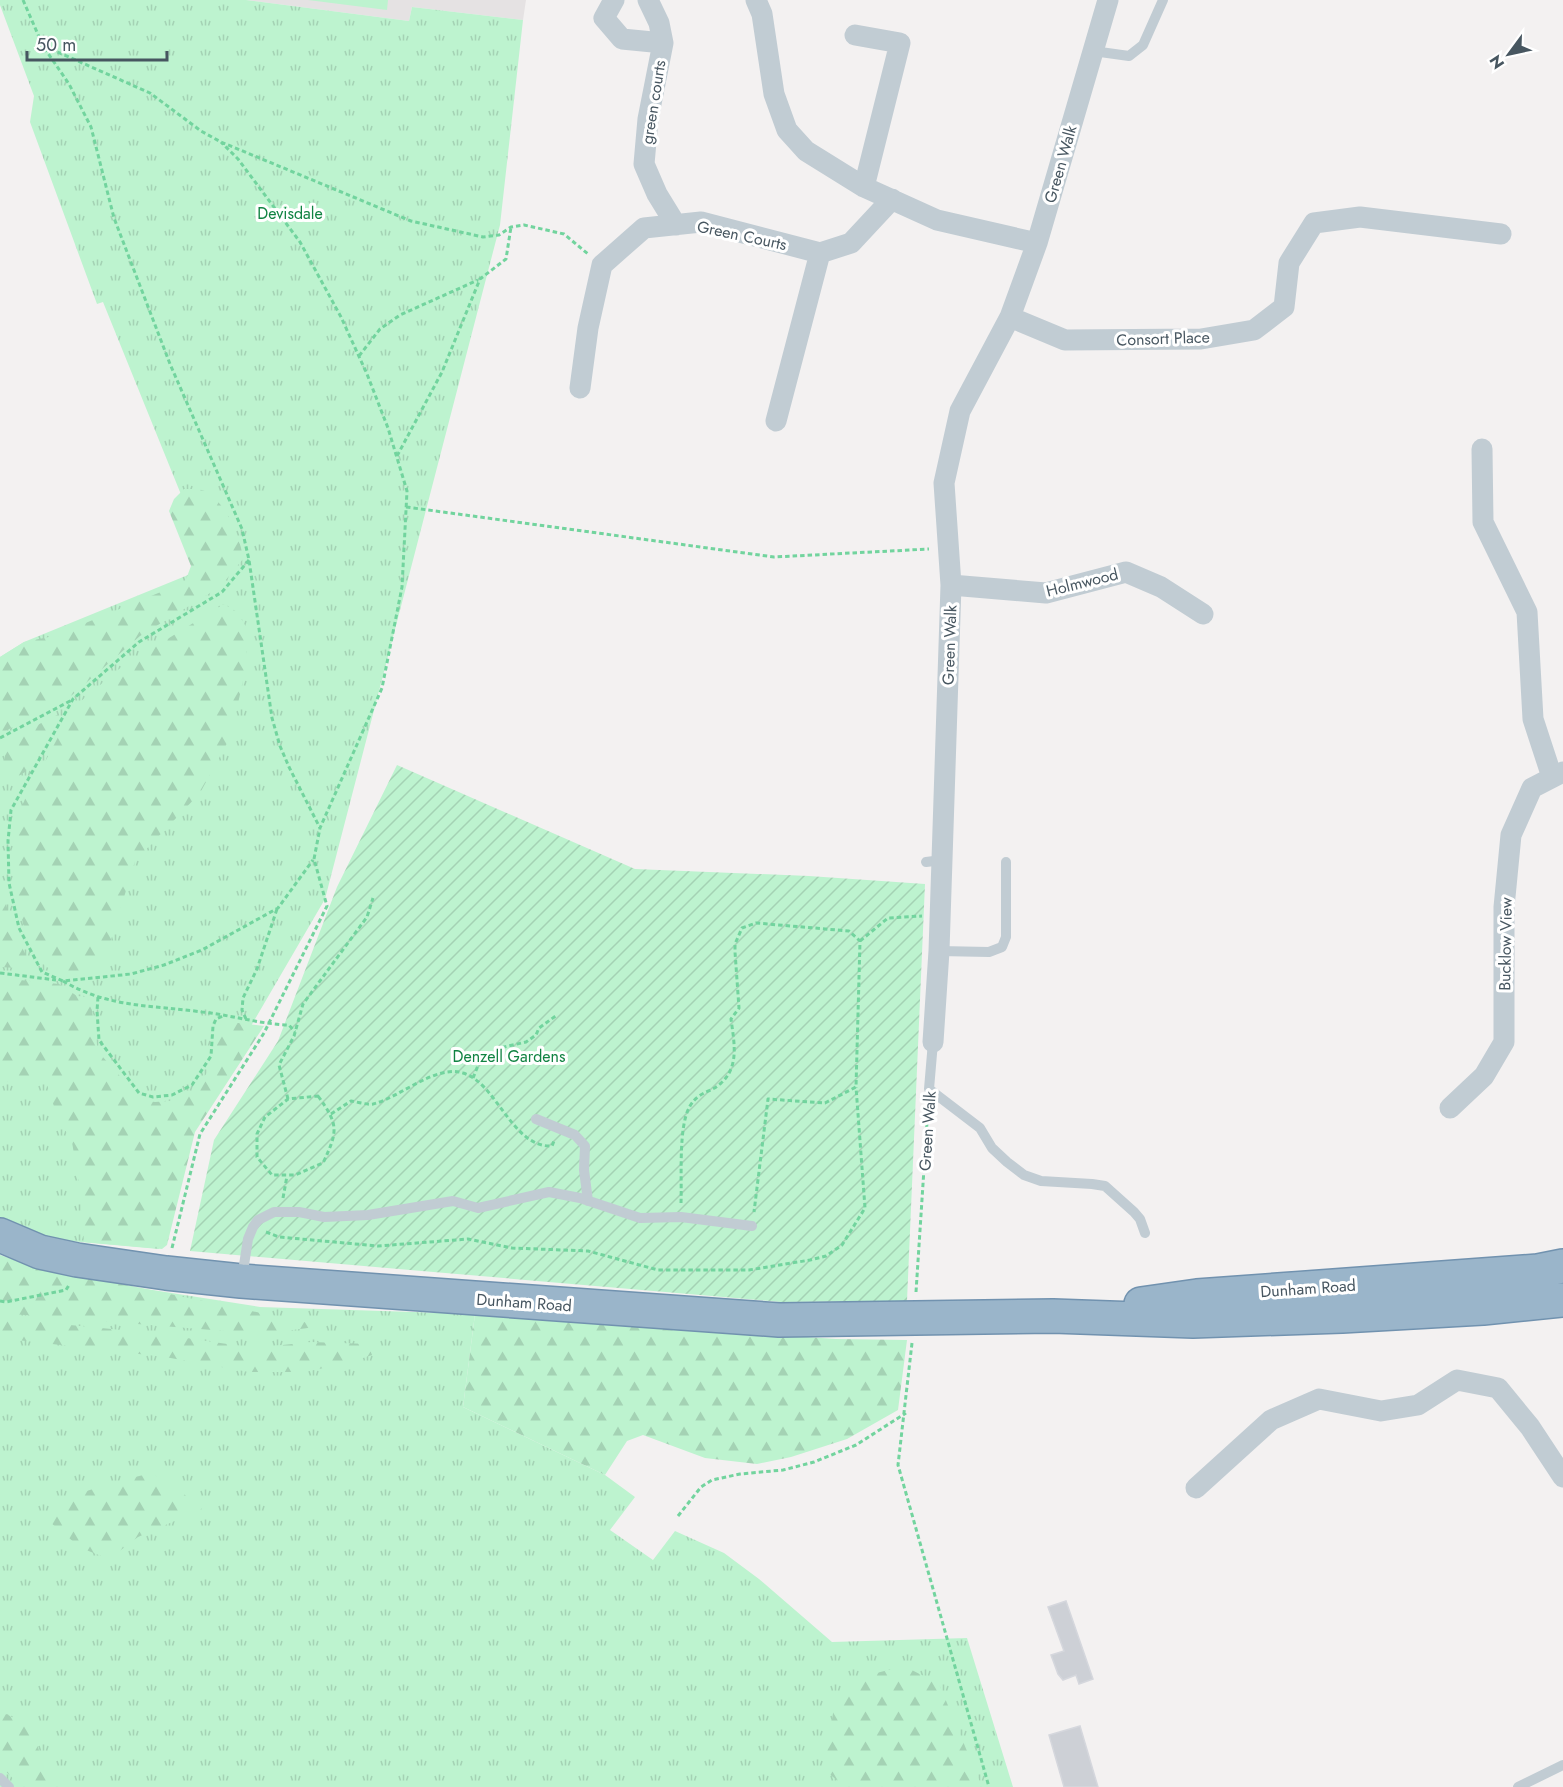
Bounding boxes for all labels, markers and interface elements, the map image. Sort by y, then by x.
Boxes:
scale bar [27,24,166,62]
north arrow [1479,24,1539,84]
text: 50 m [36,32,76,58]
text: N [1484,50,1510,73]
street label: green courts [636,58,671,146]
street label: Green Walk [1038,122,1083,206]
park label: Devisdale [257,202,323,225]
street label: Green Courts [695,215,789,256]
street label: Consort Place [1116,325,1210,352]
street label: Holmwood [1044,562,1121,603]
street label: Green Walk [937,604,962,685]
street label: Bucklow View [1493,897,1518,991]
park label: Denzell Gardens [453,1045,565,1068]
street label: Green Walk [913,1089,942,1172]
street label: Dunham Road [1260,1274,1357,1303]
street label: Dunham Road [475,1288,572,1317]

